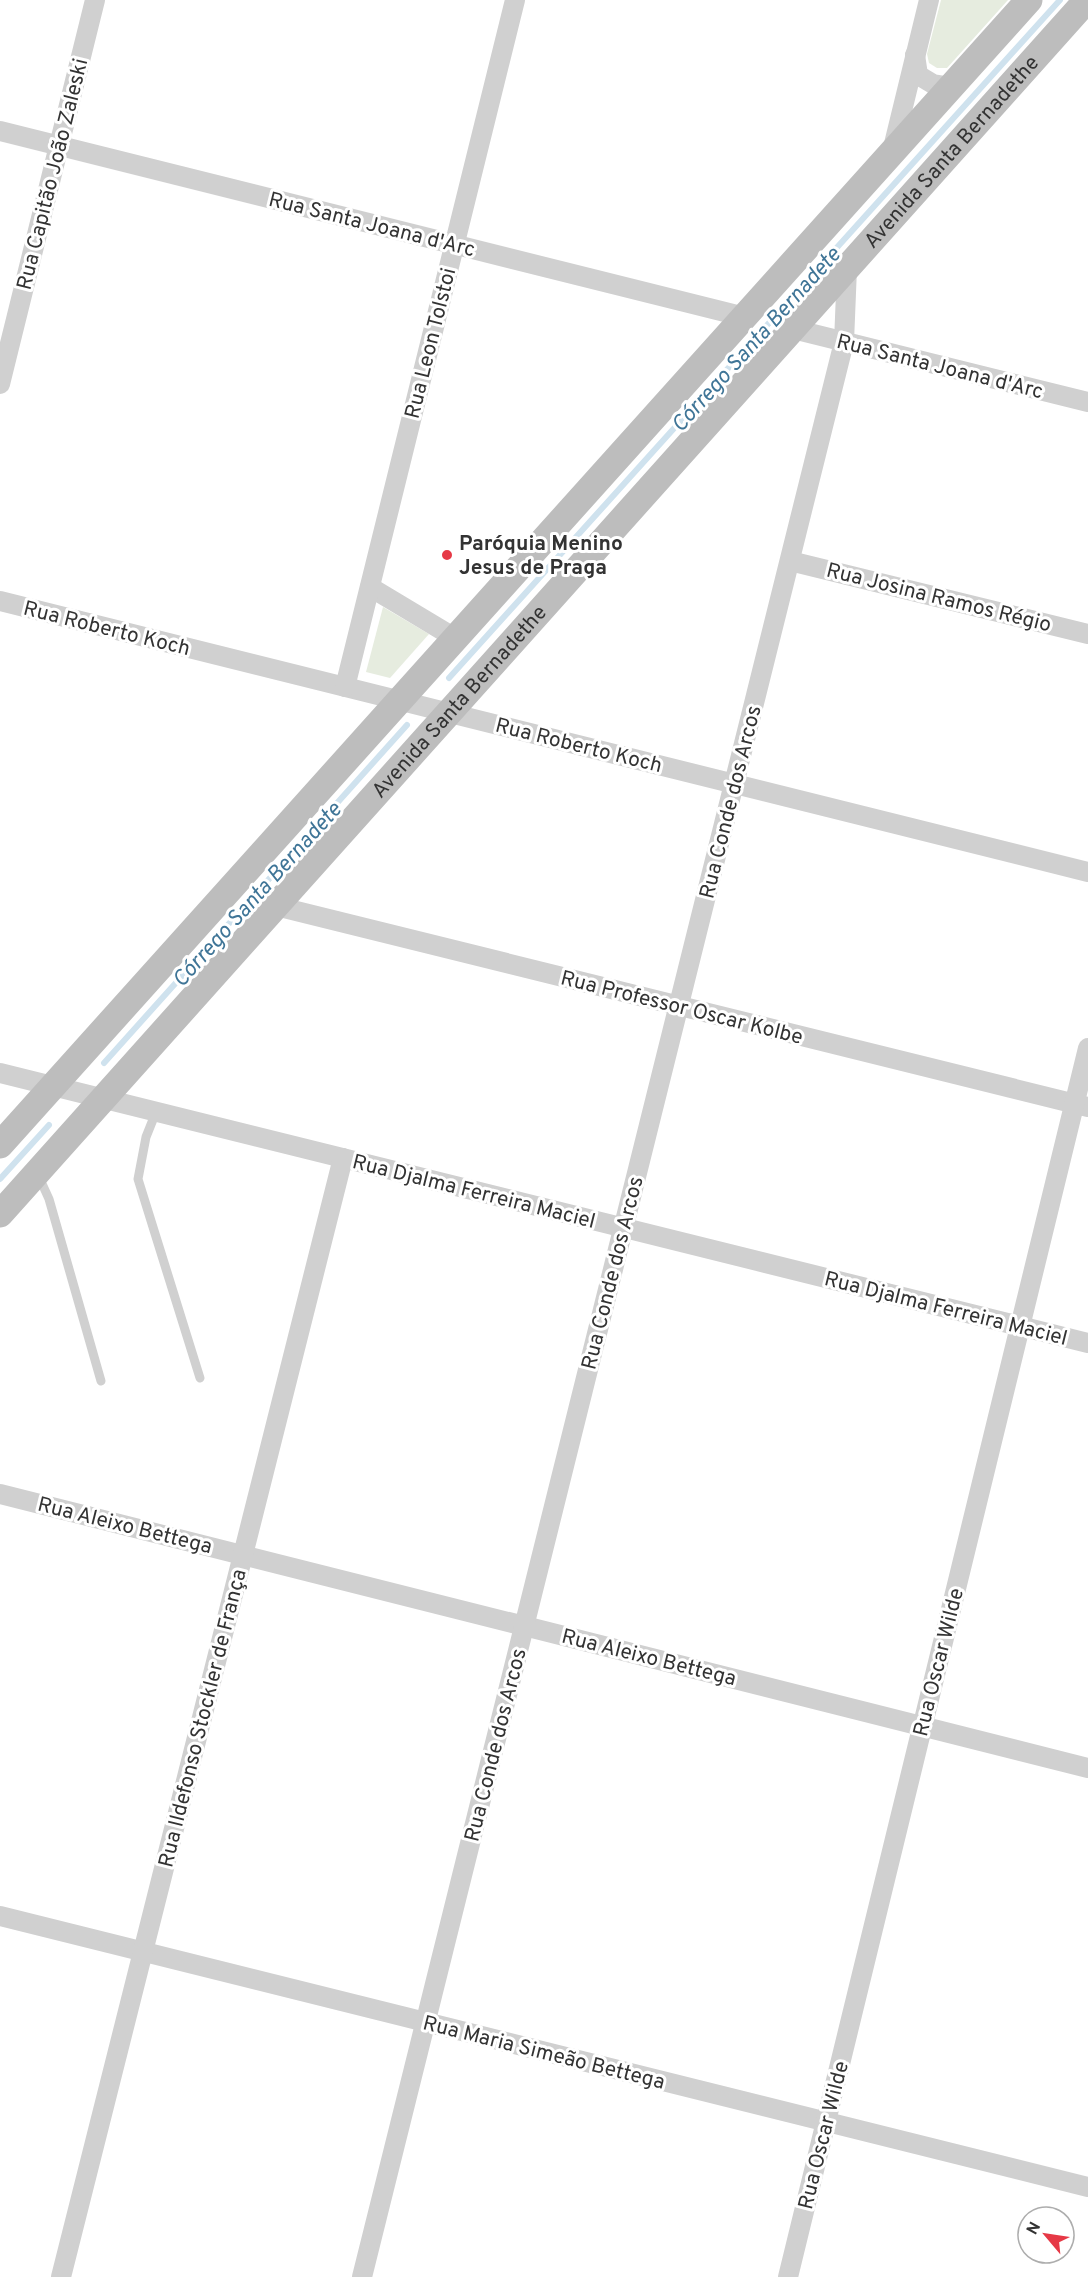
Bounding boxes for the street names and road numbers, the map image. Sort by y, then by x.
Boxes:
street label: Avenida Santa Bernadethe [859,50,1046,255]
street label: Rua Capitão João Zaleski [12,56,95,293]
street label: Rua Santa Joana d'Arc [265,187,478,264]
street label: Rua Leon Tolstoi [400,265,463,422]
street label: Rua Santa Joana d'Arc [833,329,1046,406]
street label: Rua Josina Ramos Régio [823,557,1054,639]
street label: Rua Roberto Koch [20,596,193,663]
street label: Avenida Santa Bernadethe [367,600,554,805]
street label: Rua Conde dos Arcos [694,703,769,902]
street label: Rua Roberto Koch [492,713,665,780]
street label: Rua Professor Oscar Kolbe [558,965,806,1052]
street label: Rua Djalma Ferreira Maciel [349,1149,598,1236]
street label: Rua Conde dos Arcos [576,1174,651,1373]
street label: Rua Djalma Ferreira Maciel [821,1266,1070,1353]
street label: Rua Aleixo Bettega [34,1492,215,1561]
street label: Rua Ildefonso Stockler de França [153,1566,254,1870]
street label: Rua Oscar Wilde [908,1585,971,1739]
street label: Rua Aleixo Bettega [558,1624,739,1693]
street label: Rua Conde dos Arcos [459,1646,534,1845]
street label: Rua Maria Simeão Bettega [420,2010,667,2097]
street label: Rua Oscar Wilde [793,2058,856,2212]

